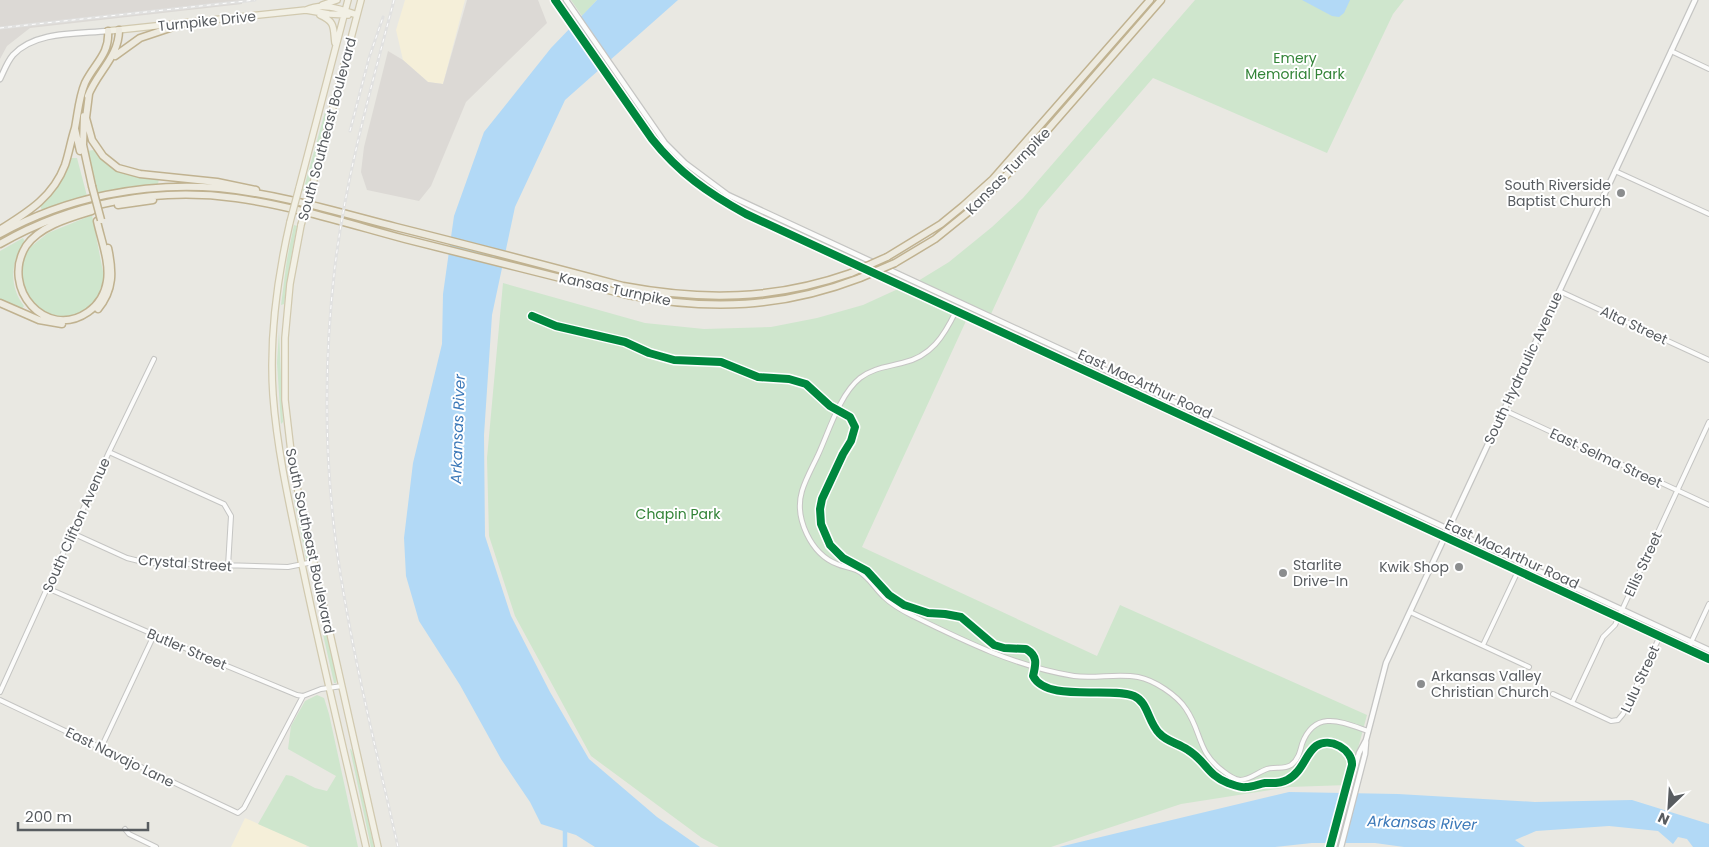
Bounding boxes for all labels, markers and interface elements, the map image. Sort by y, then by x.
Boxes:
street label: Turnpike Drive [157,6,257,36]
street label: South Southeast Boulevard [293,35,361,223]
park label: Emery Memorial Park [1245,48,1345,84]
street label: Kansas Turnpike [961,123,1055,219]
place label: South Riverside Baptist Church [1504,175,1611,211]
marker: South Riverside Baptist Church [1615,187,1627,199]
street label: Kansas Turnpike [557,267,673,311]
street label: South Hydraulic Avenue [1479,288,1567,448]
street label: Alta Street [1597,301,1671,349]
street label: East MacArthur Road [1075,344,1215,424]
water label: Arkansas River [445,373,470,485]
street label: East Selma Street [1547,423,1665,493]
street label: South Southeast Boulevard [281,446,339,636]
street label: South Clifton Avenue [37,454,115,596]
park label: Chapin Park [636,504,721,524]
street label: East MacArthur Road [1442,514,1582,594]
street label: Ellis Street [1619,528,1667,600]
street label: Crystal Street [137,550,233,576]
place label: Starlite Drive-In [1293,555,1348,591]
place label: Kwik Shop [1379,557,1449,577]
marker: Kwik Shop [1453,561,1465,573]
marker: Starlite Drive-In [1277,567,1289,579]
street label: Butler Street [144,623,230,675]
street label: Lulu Street [1616,642,1664,716]
place label: Arkansas Valley Christian Church [1431,666,1549,702]
marker: Arkansas Valley Christian Church [1415,678,1427,690]
street label: East Navajo Lane [62,722,178,792]
north arrow [1644,782,1694,832]
scale bar [18,800,148,832]
text: 200 m [25,806,72,827]
text: N [1655,807,1673,830]
water label: Arkansas River [1366,810,1478,835]

